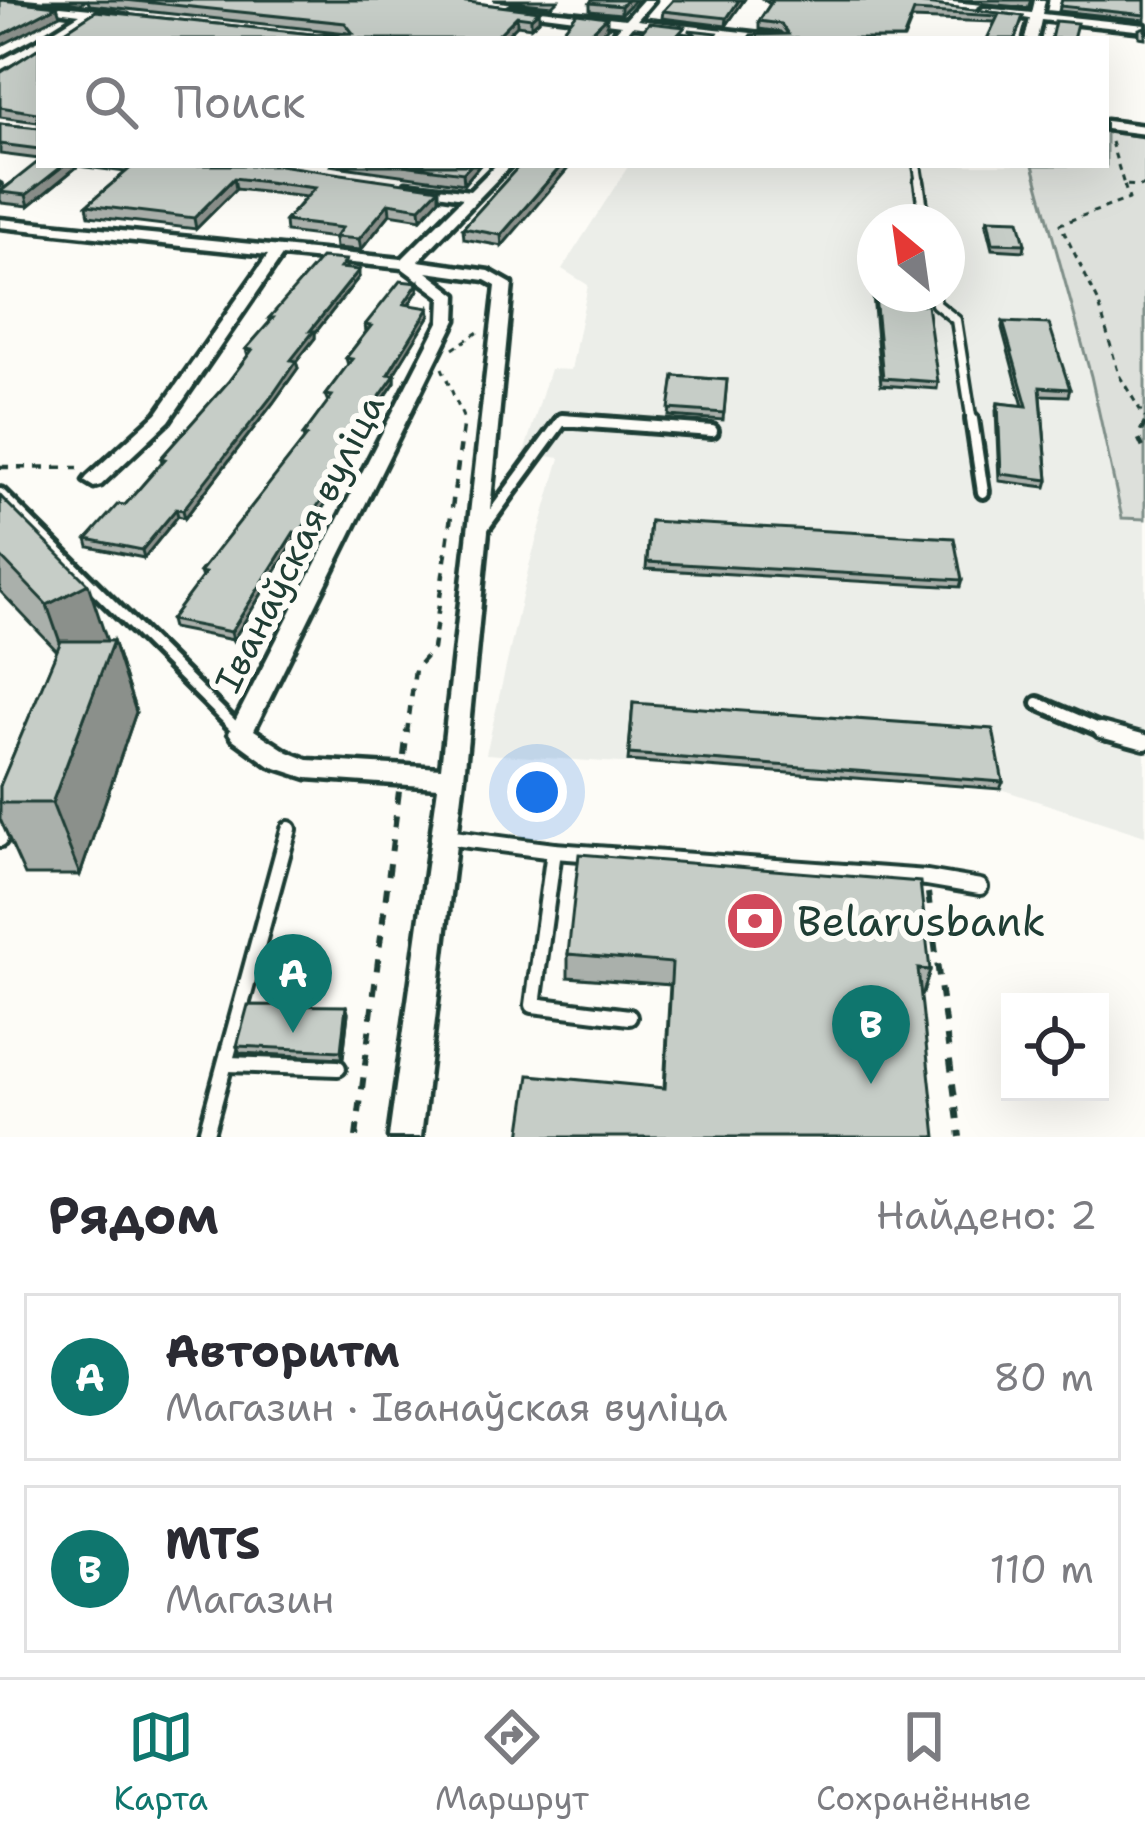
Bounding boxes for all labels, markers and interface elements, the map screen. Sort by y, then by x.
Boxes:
search box [36,36,1109,168]
icon: search [78,69,144,135]
text: Поиск [174,72,305,132]
north arrow [857,204,965,312]
street label: Іванаўская вуліца [203,386,396,701]
your location [507,762,567,822]
bank icon: Belarusbank [724,890,786,952]
place label: Belarusbank [797,893,1046,949]
pin: A [254,934,332,1033]
pin: B [832,985,910,1084]
map controls [1001,993,1109,1101]
button: locate [1001,993,1109,1101]
text: Рядом [48,1181,219,1249]
text: Найдено: 2 [876,1189,1097,1241]
text: Авторитм [165,1321,400,1381]
text: A [75,1351,105,1403]
text: 80 m [993,1351,1094,1403]
text: Магазин · Іванаўская вуліца [165,1381,728,1433]
text: MTS [165,1513,260,1573]
text: B [78,1543,102,1595]
text: 110 m [990,1543,1094,1595]
text: Магазин [165,1573,334,1625]
tab: Карта [114,1704,208,1821]
tab: Маршрут [435,1704,589,1821]
tab: Сохранённые [816,1704,1031,1821]

